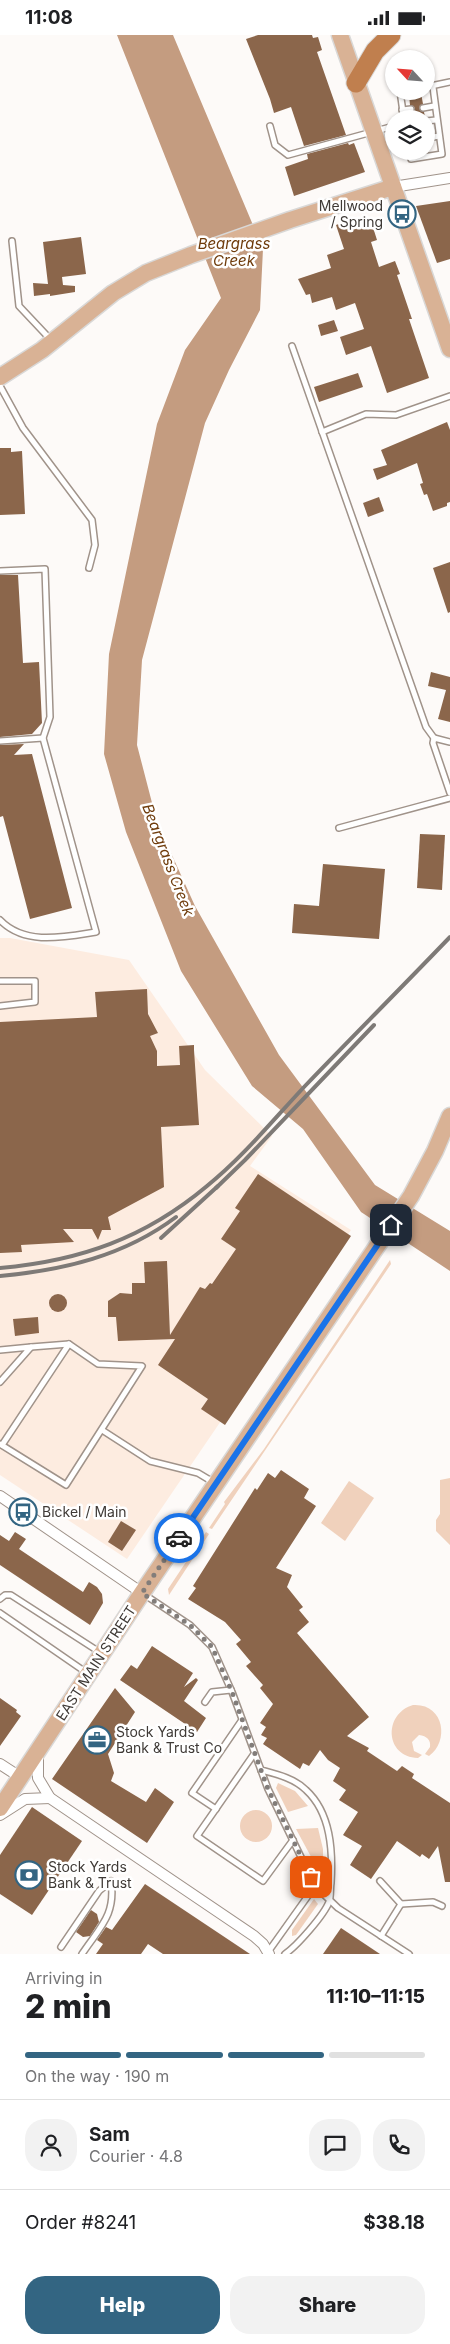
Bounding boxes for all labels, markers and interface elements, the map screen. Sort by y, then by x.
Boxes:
text: 11:08 [25,6,73,29]
north arrow [385,50,435,100]
map controls [385,50,435,160]
button: layers [385,110,435,160]
place label: Mellwood / Spring [319,197,383,230]
bus stop icon: Mellwood / Spring [387,199,417,229]
water label: Beargrass Creek [198,234,270,270]
water label: Beargrass Creek [138,801,199,919]
pin [370,1204,412,1246]
icon: home [377,1211,405,1239]
bus stop icon: Bickel / Main [8,1497,38,1527]
place label: Bickel / Main [42,1503,127,1520]
courier [154,1513,204,1563]
icon: car [165,1524,193,1552]
street label: EAST MAIN STREET [52,1602,139,1723]
place label: Stock Yards Bank & Trust Co [116,1723,222,1756]
office icon: Stock Yards Bank & Trust Co [82,1725,112,1755]
pin [290,1856,332,1898]
place label: Stock Yards Bank & Trust [48,1858,132,1891]
bank icon: Stock Yards Bank & Trust [14,1860,44,1890]
icon: bag [297,1863,325,1891]
text: Arriving in [25,1968,102,1988]
text: 11:10–11:15 [326,1985,425,2008]
text: 2 min [25,1987,111,2026]
text: On the way · 190 m [25,2066,169,2086]
button: person [25,2119,77,2171]
button: chat [309,2119,361,2171]
button: phone [373,2119,425,2171]
text: Sam [89,2123,130,2146]
text: Courier · 4.8 [89,2146,183,2166]
text: Order #8241 [25,2211,136,2234]
text: $38.18 [363,2211,425,2234]
button: Help [25,2276,220,2334]
button: Share [230,2276,425,2334]

